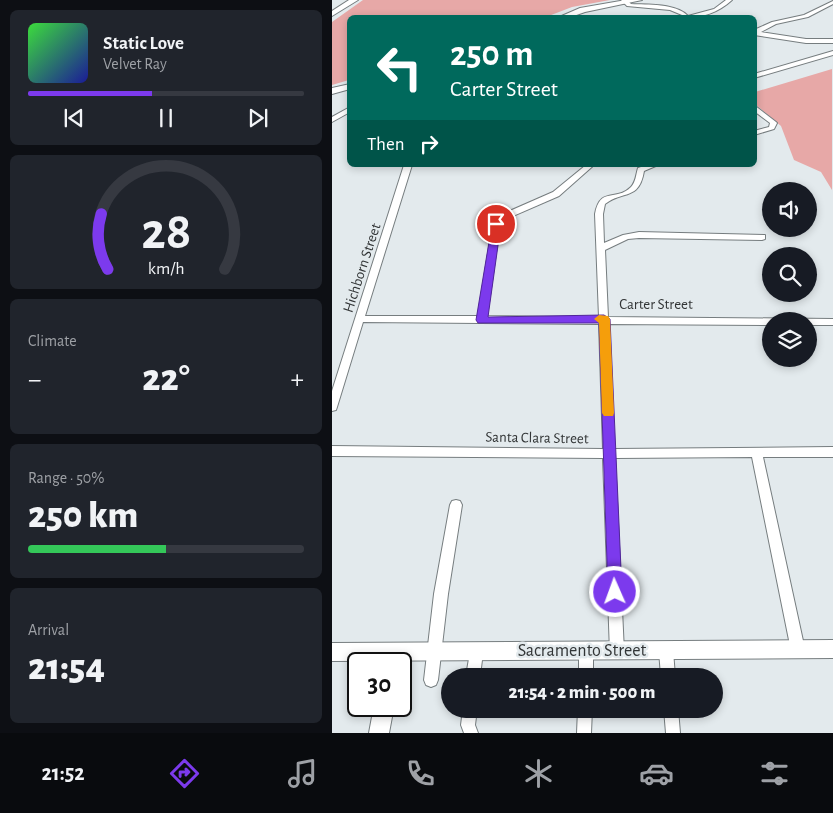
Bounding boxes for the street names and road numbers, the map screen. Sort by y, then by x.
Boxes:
street label: Hichborn Street [341,221,384,314]
street label: Carter Street [619,297,693,312]
street label: Santa Clara Street [485,430,589,446]
street label: Sacramento Street [518,642,647,660]

